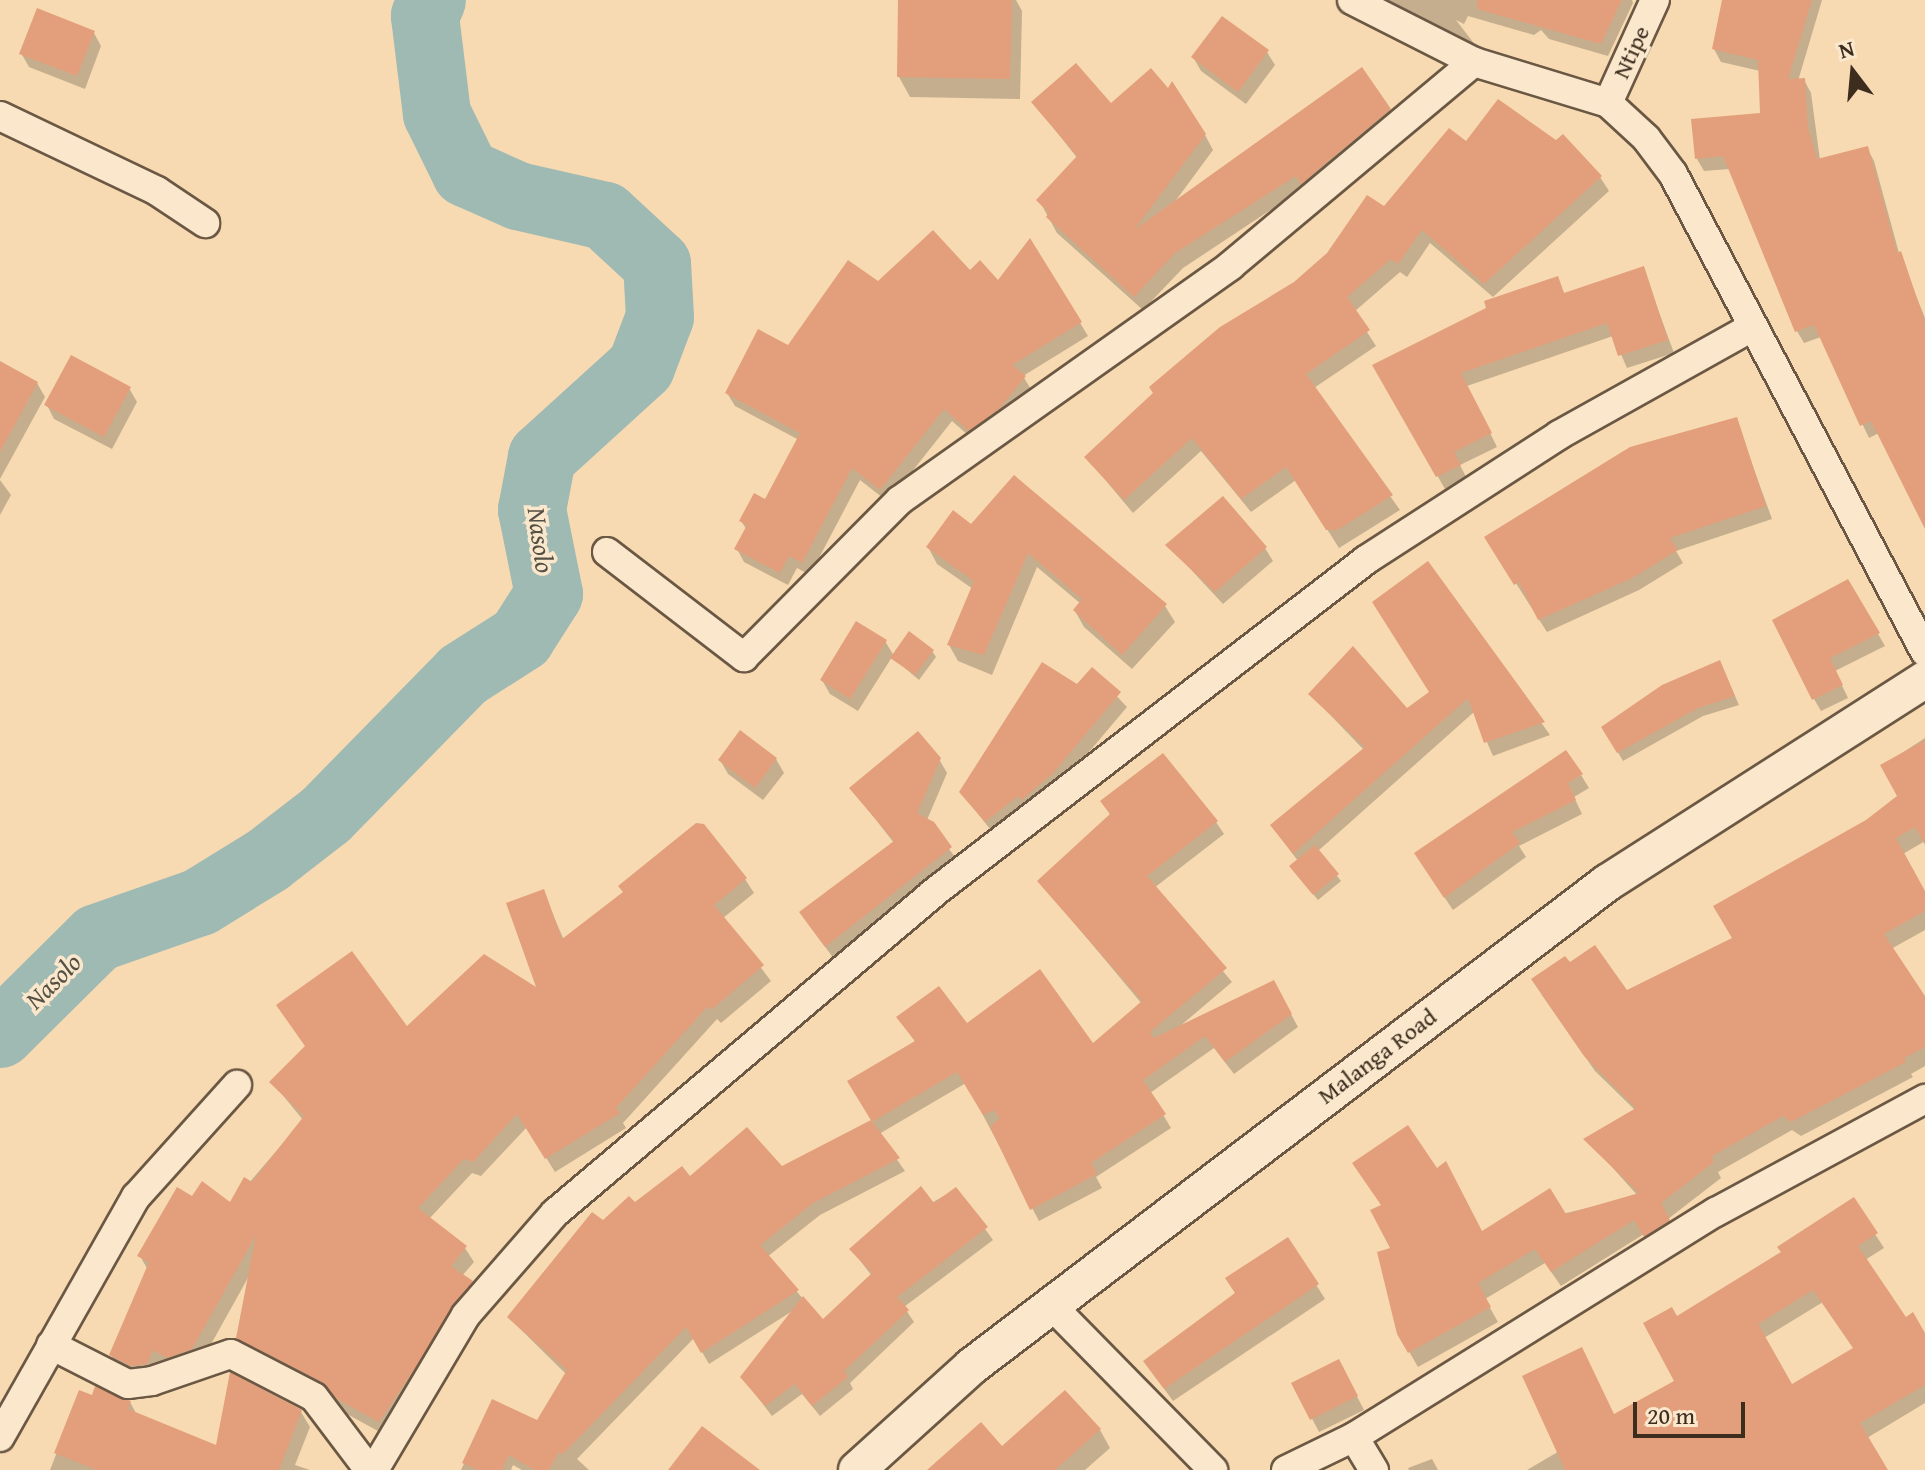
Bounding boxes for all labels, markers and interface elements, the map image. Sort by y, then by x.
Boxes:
street label: Ntipe [1606,21,1656,83]
north arrow [1813,32,1893,112]
text: N [1835,32,1858,66]
water label: Nasolo [521,505,561,575]
water label: Nasolo [19,947,87,1015]
street label: Malanga Road [1312,1002,1442,1110]
scale bar [1637,1386,1749,1436]
text: 20 m [1647,1398,1695,1433]

